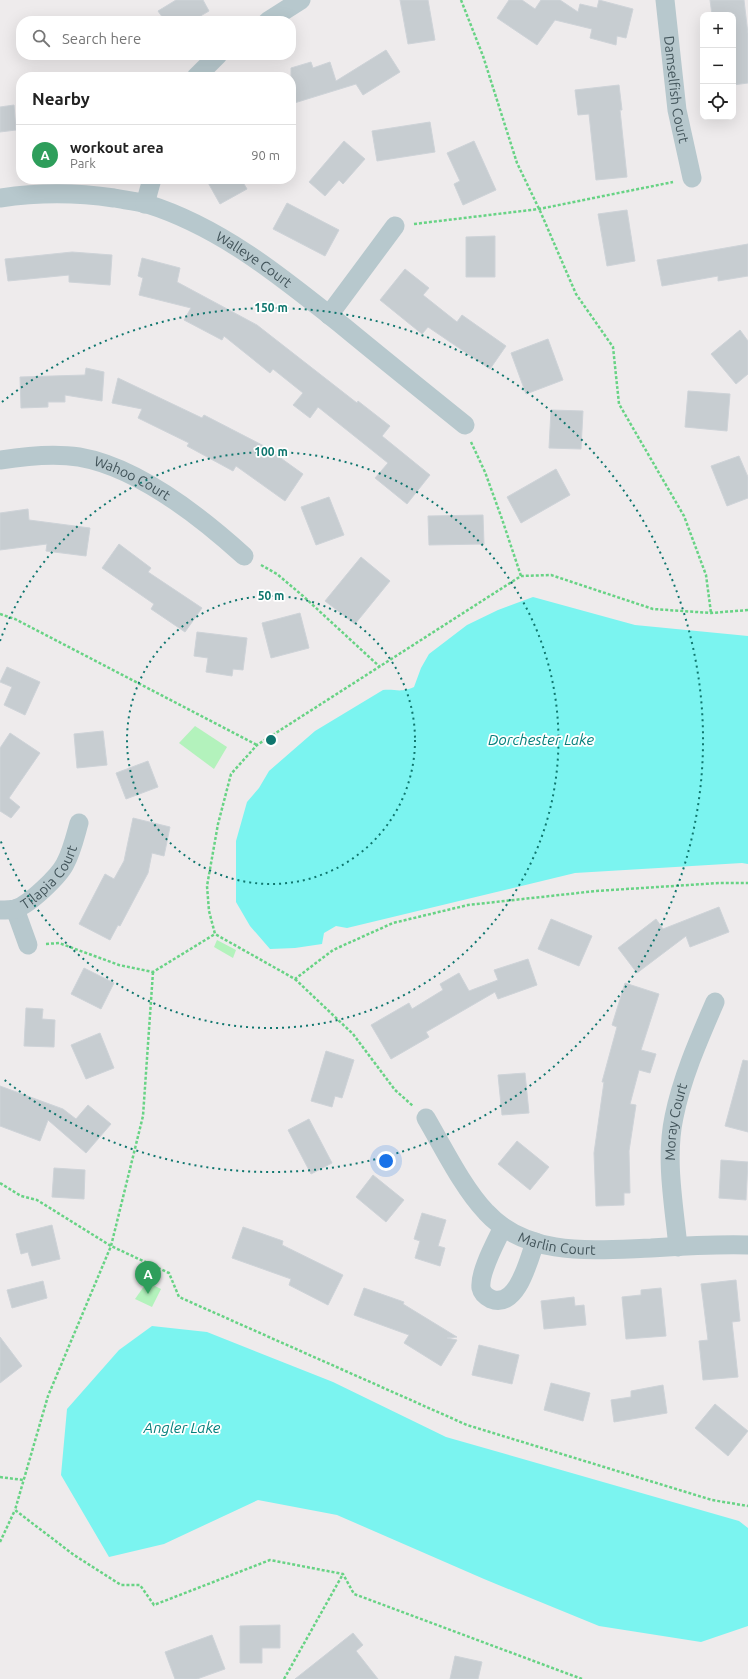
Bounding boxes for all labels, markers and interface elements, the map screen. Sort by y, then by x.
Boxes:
map controls [700,12,736,120]
button: + [700,12,736,48]
search box [16,16,296,60]
icon: search [30,27,52,49]
text: Search here [62,30,141,47]
street label: Damselfish Court [661,35,692,145]
button: − [700,48,736,84]
button: locate [700,84,736,120]
text: Nearby [32,89,90,108]
text: workout area [70,139,164,156]
text: A [40,148,50,162]
text: 90 m [251,148,280,162]
text: Park [70,156,96,170]
street label: Walleye Court [213,228,296,291]
text: 150 m [254,301,288,314]
text: 100 m [254,445,288,458]
street label: Wahoo Court [92,453,174,504]
text: 50 m [258,589,284,602]
water label: Dorchester Lake [488,731,594,748]
centre of rings [264,733,278,747]
street label: Tilapia Court [18,843,80,913]
street label: Moray Court [662,1081,690,1161]
your location [376,1151,396,1171]
street label: Marlin Court [516,1229,596,1258]
pin: A [135,1261,161,1294]
water label: Angler Lake [143,1419,221,1436]

